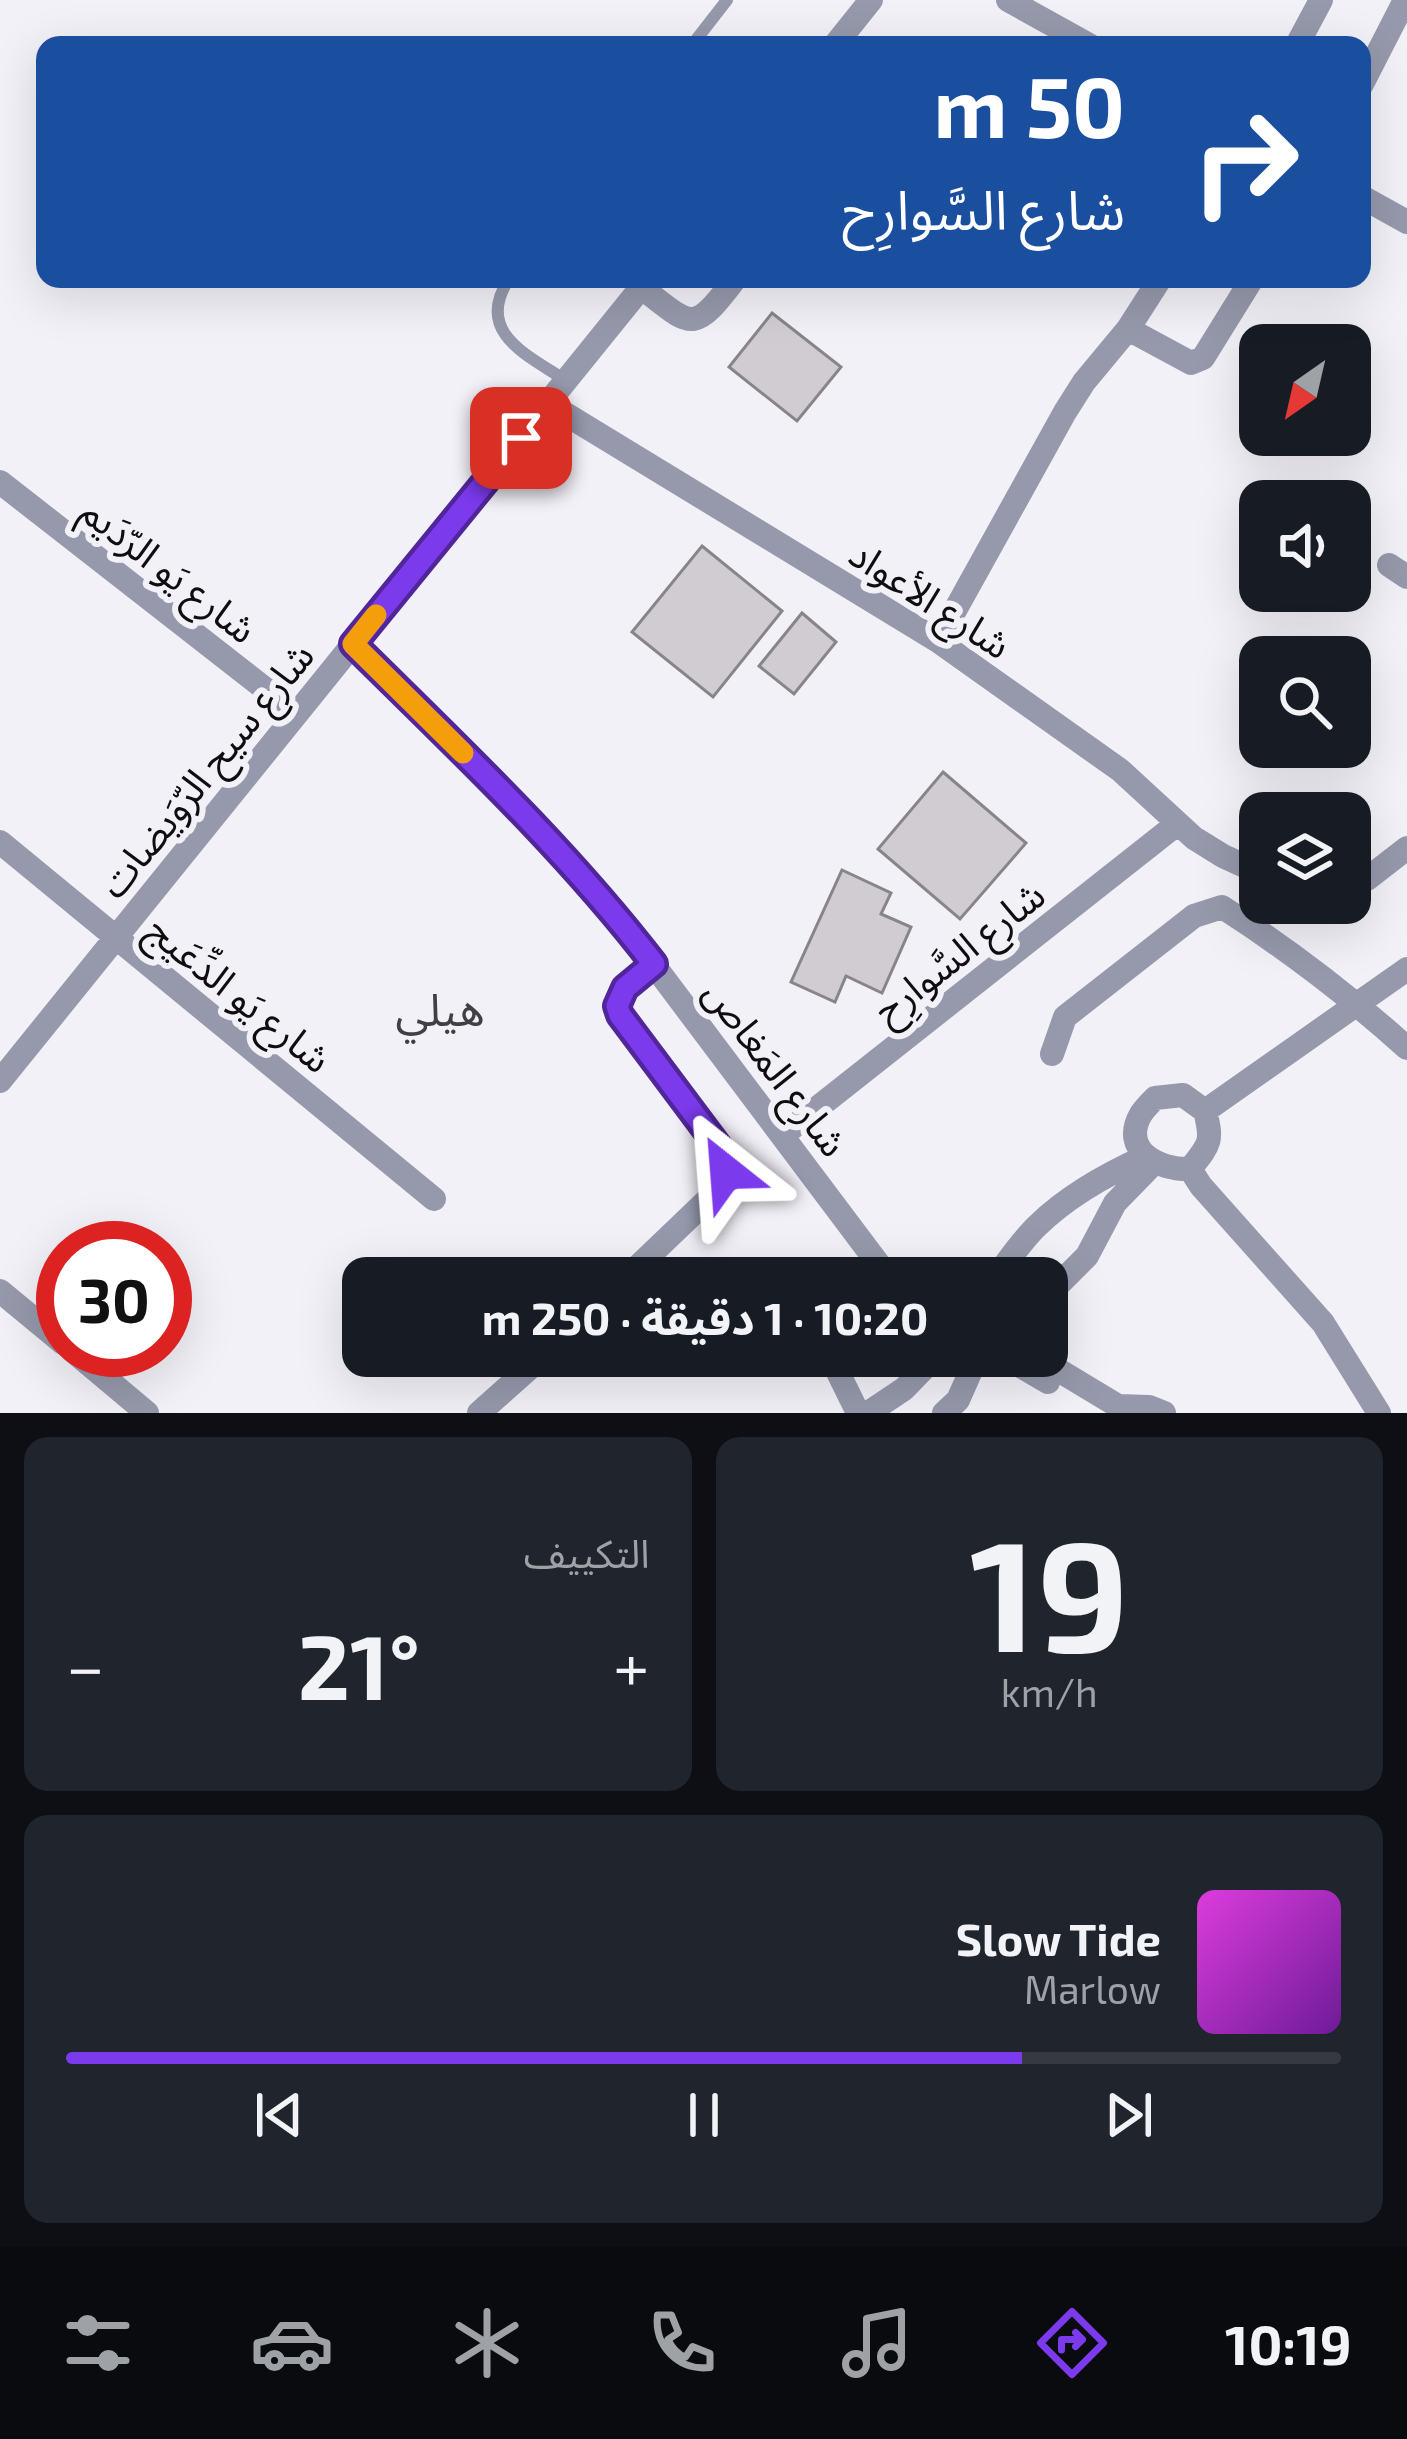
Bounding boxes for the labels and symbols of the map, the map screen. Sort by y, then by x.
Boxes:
north arrow [1239,324,1371,456]
pin [470,387,572,489]
street label: شارع يَو الرّدَيم [68,486,267,658]
street label: شارع الأعواد [838,529,1020,673]
street label: شارع سيح الرّوَيضات [88,632,329,911]
street label: شارع السَّوارِح [863,870,1057,1038]
street label: شارع يَو الدِّعَيج [133,905,341,1088]
street label: شارع المَغاص [690,969,859,1169]
district label: هيلي [395,981,485,1044]
position arrow [663,1109,789,1235]
speed limit sign: 30 [36,1221,192,1377]

